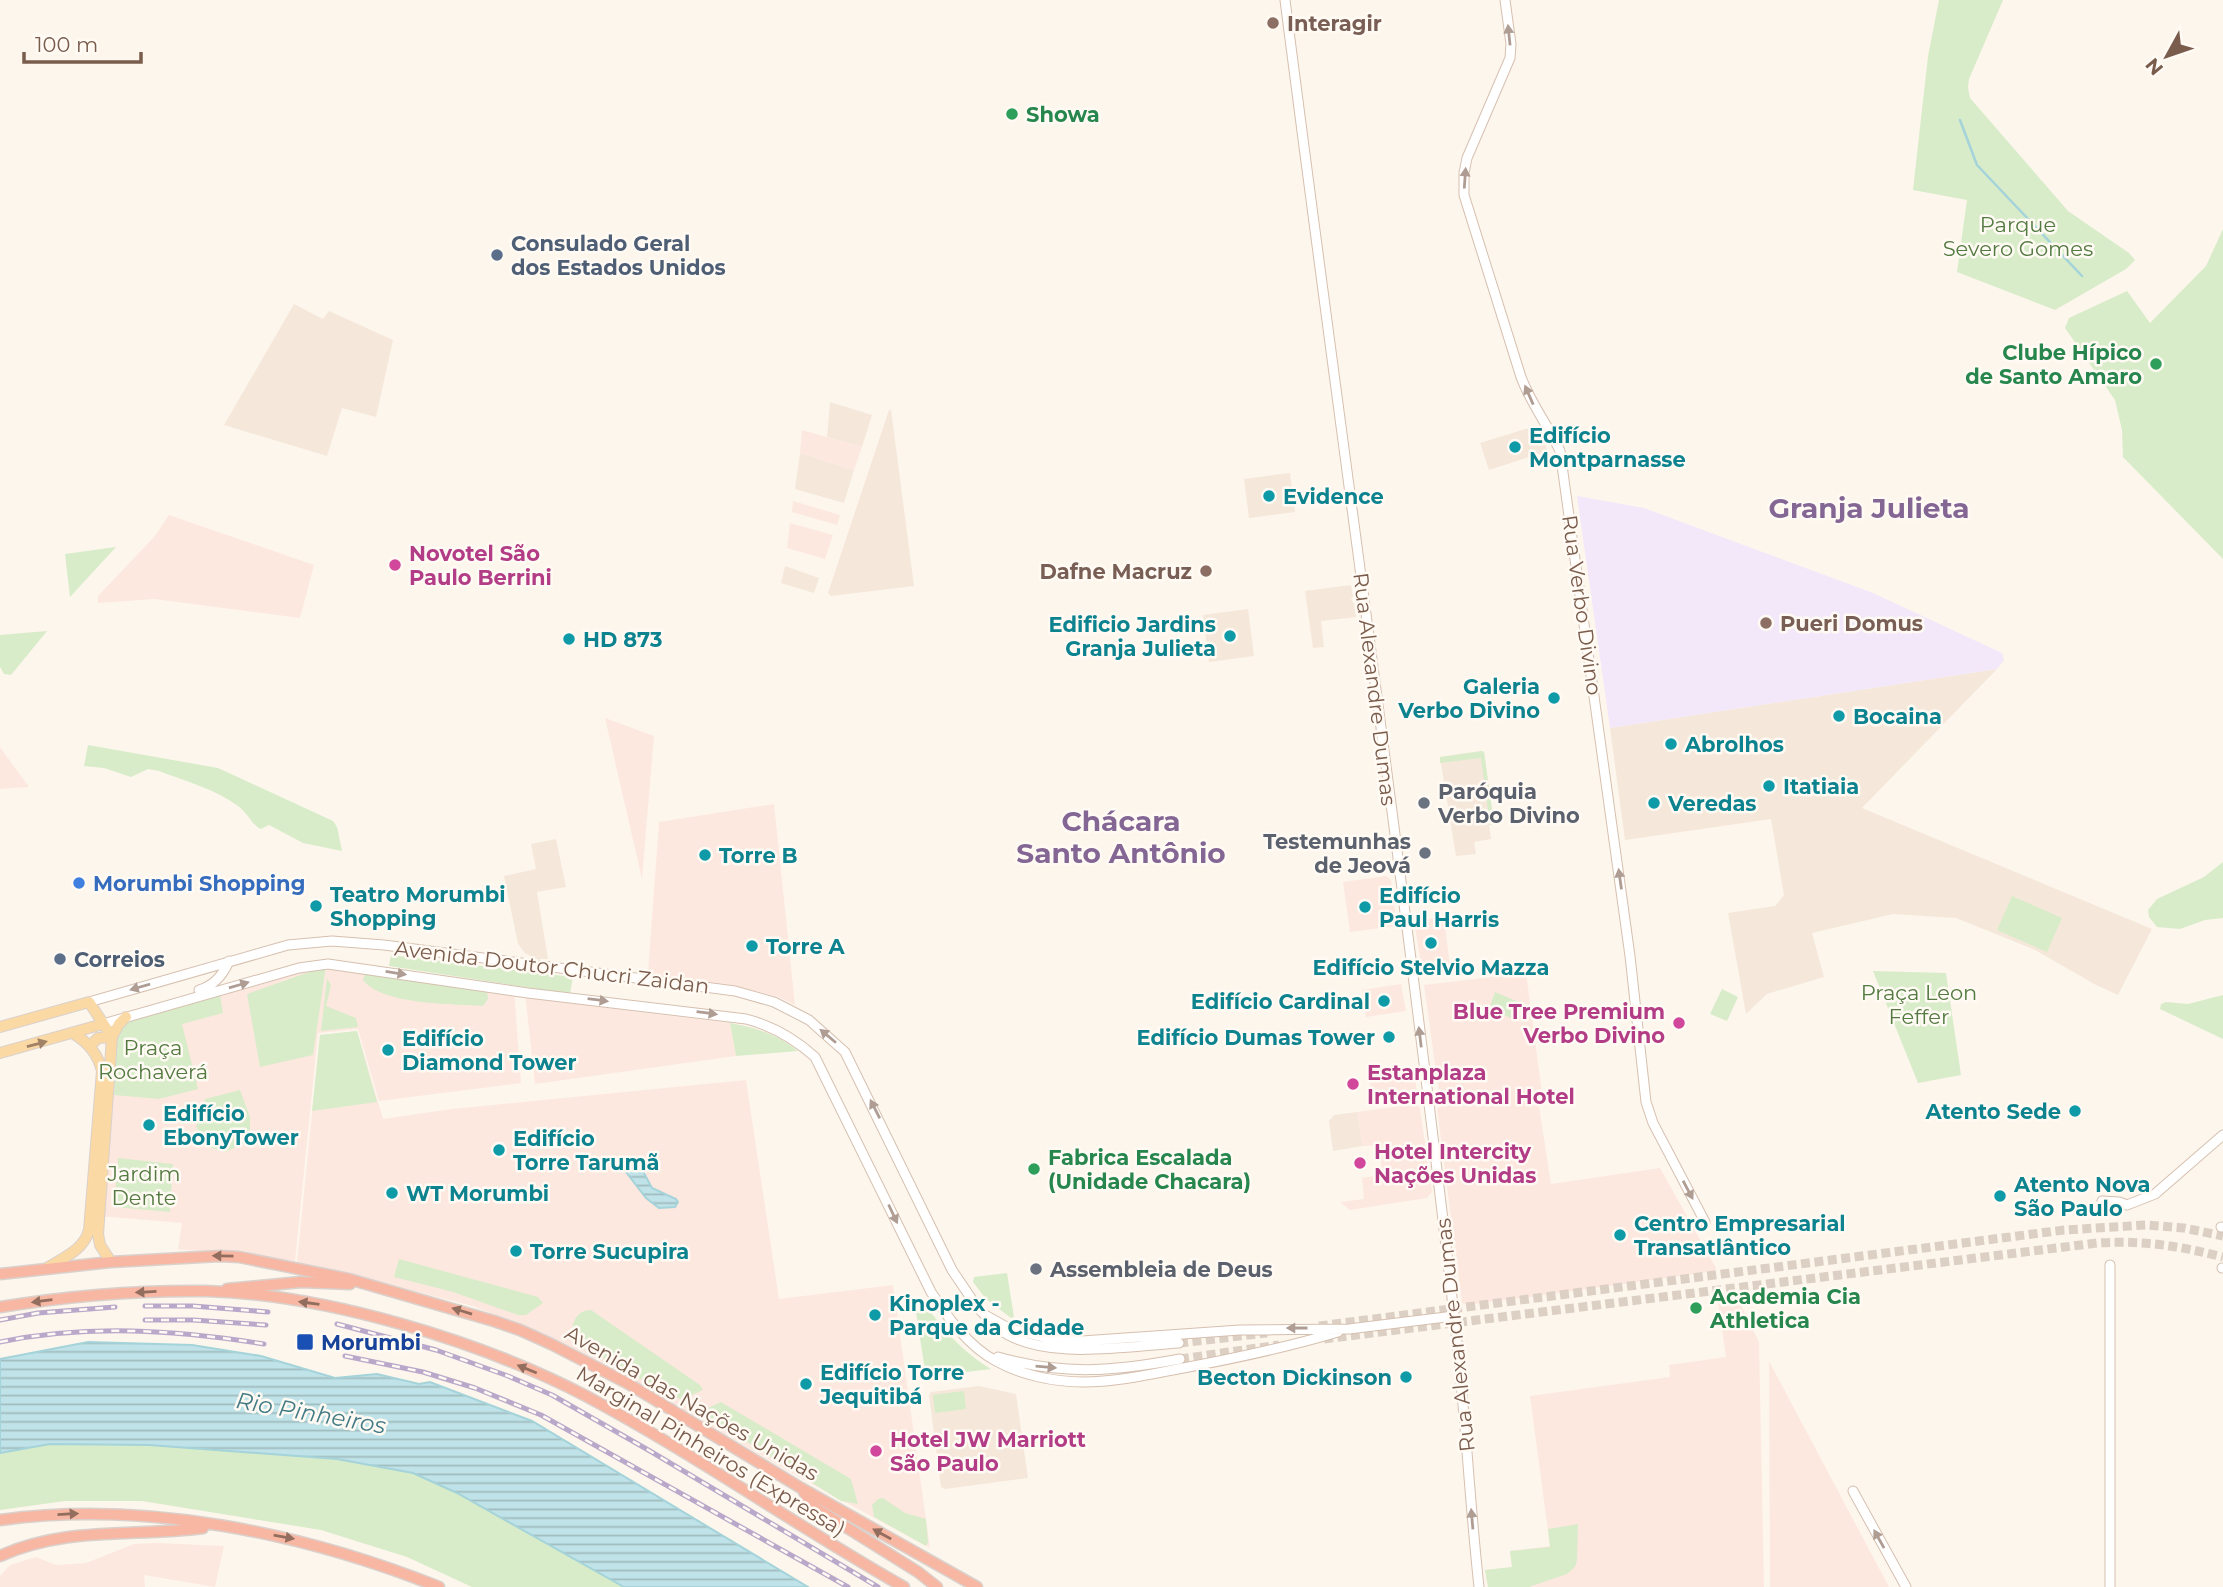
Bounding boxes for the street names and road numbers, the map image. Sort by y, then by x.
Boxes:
street label: Rua Verbo Divino [1557,513,1607,697]
street label: Rua Alexandre Dumas [1348,571,1402,807]
street label: Avenida Doutor Chucri Zaidan [393,935,711,999]
street label: Rua Alexandre Dumas [1430,1217,1480,1453]
street label: Avenida das Nações Unidas [561,1320,823,1486]
street label: Marginal Pinheiros (Expressa) [572,1361,850,1541]

